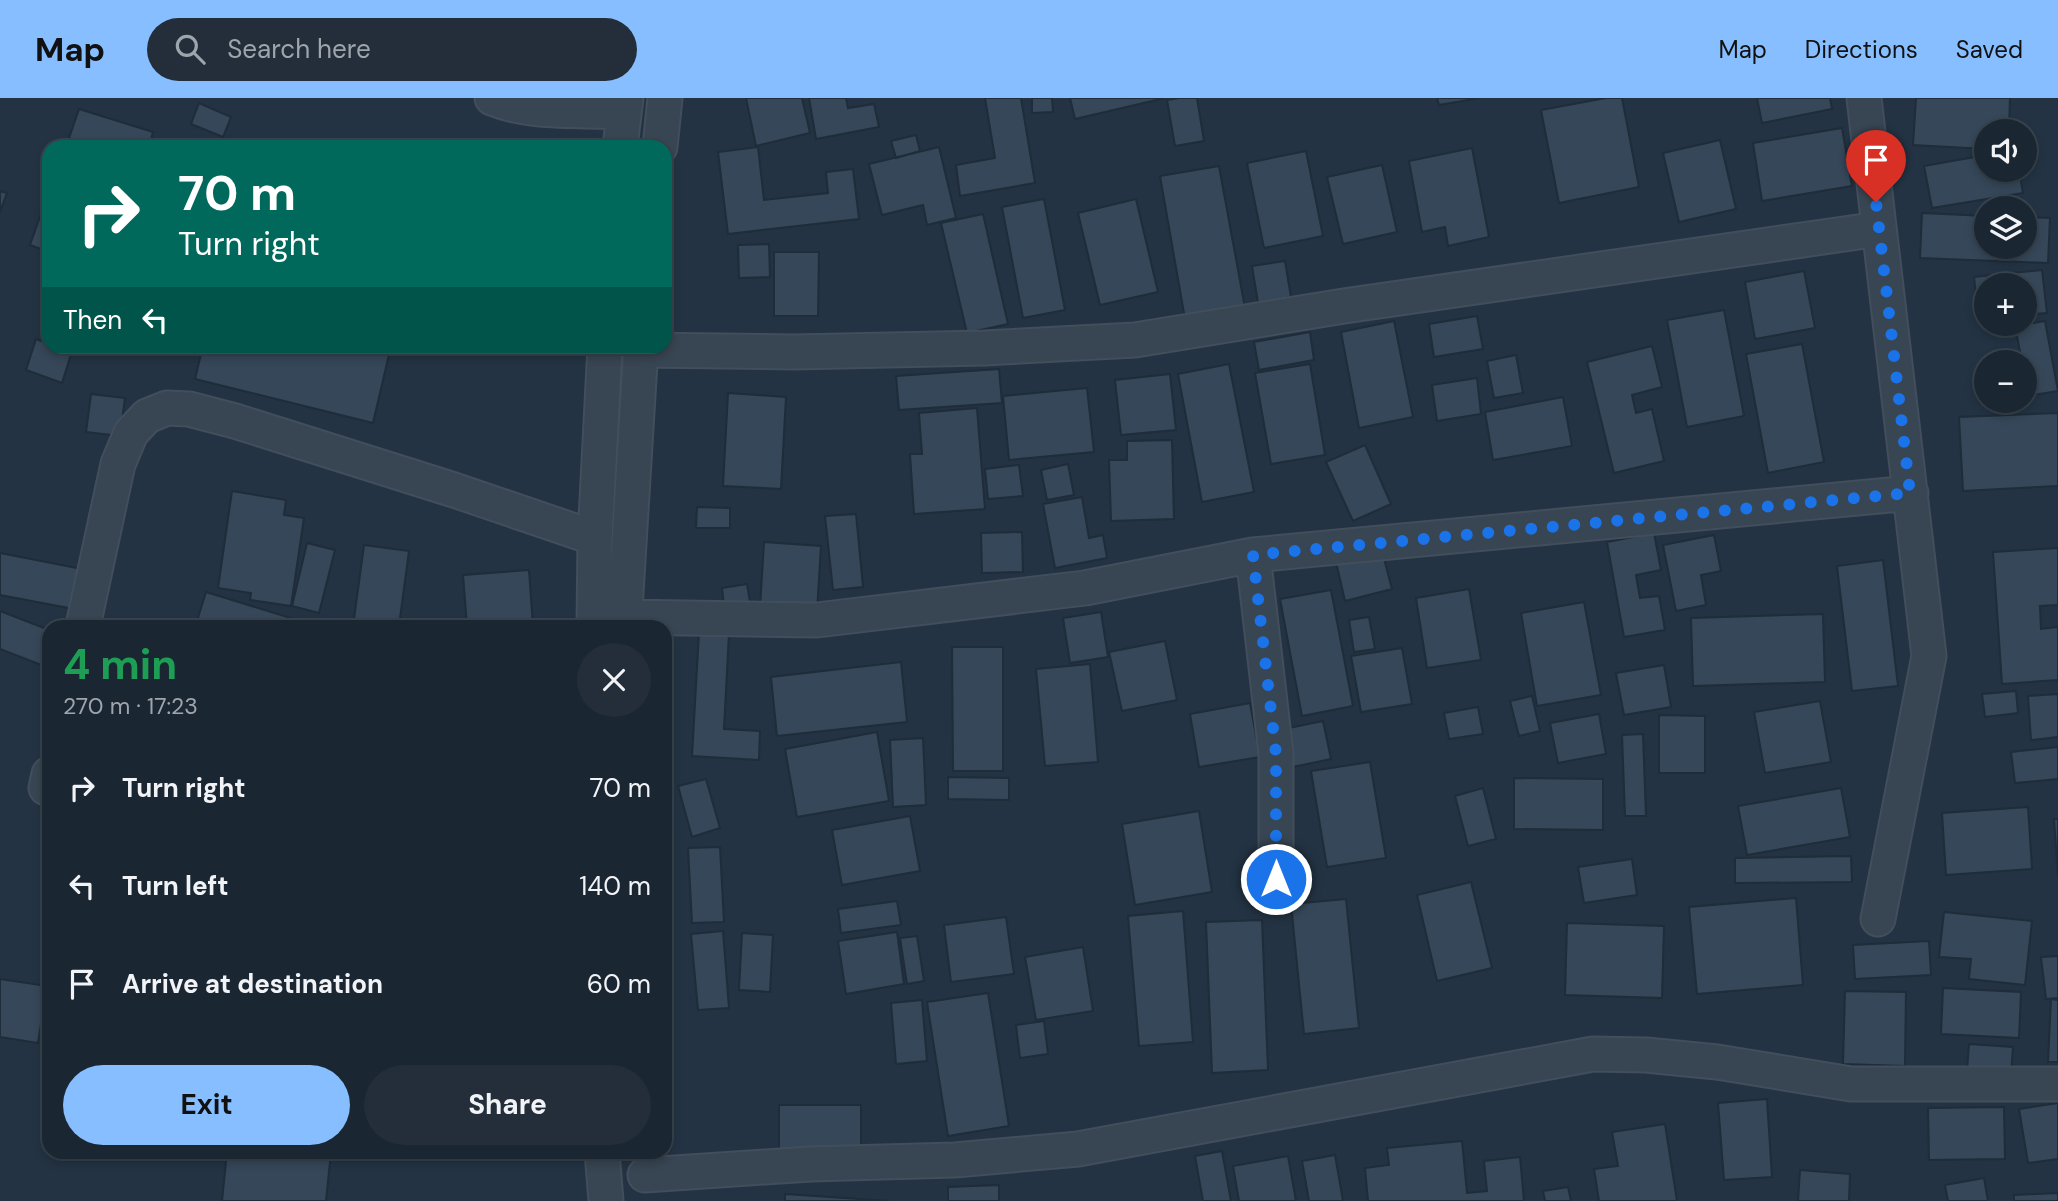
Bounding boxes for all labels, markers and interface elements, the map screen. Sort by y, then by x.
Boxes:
search box [147,18,637,81]
text: Map [35,28,105,71]
icon: search [171,30,209,68]
text: Search here [227,32,371,66]
text: Map [1719,34,1767,65]
text: Directions [1805,34,1918,65]
text: Saved [1956,34,2023,65]
map controls [1974,119,2037,413]
button: sound [1974,119,2037,182]
pin [1846,130,1906,202]
icon: arrive [1857,141,1895,179]
text: 70 m [178,161,296,225]
icon: right [63,168,154,259]
button: layers [1974,196,2037,259]
text: Turn right [178,223,320,265]
button: + [1974,273,2037,336]
icon: left [136,301,174,339]
text: Then [63,303,122,337]
button: − [1974,350,2037,413]
text: 4 min [63,637,177,692]
button: close [577,643,651,717]
text: 270 m · 17:23 [63,691,198,721]
icon: right [63,769,101,807]
text: Turn right [122,771,246,805]
text: 70 m [590,771,651,805]
position arrow [1239,842,1313,916]
icon: left [63,867,101,905]
text: Turn left [122,869,229,903]
text: 140 m [579,869,651,903]
icon: arrive [63,965,101,1003]
text: Arrive at destination [122,967,383,1001]
text: 60 m [587,967,651,1001]
button: Exit [63,1065,350,1145]
button: Share [364,1065,651,1145]

